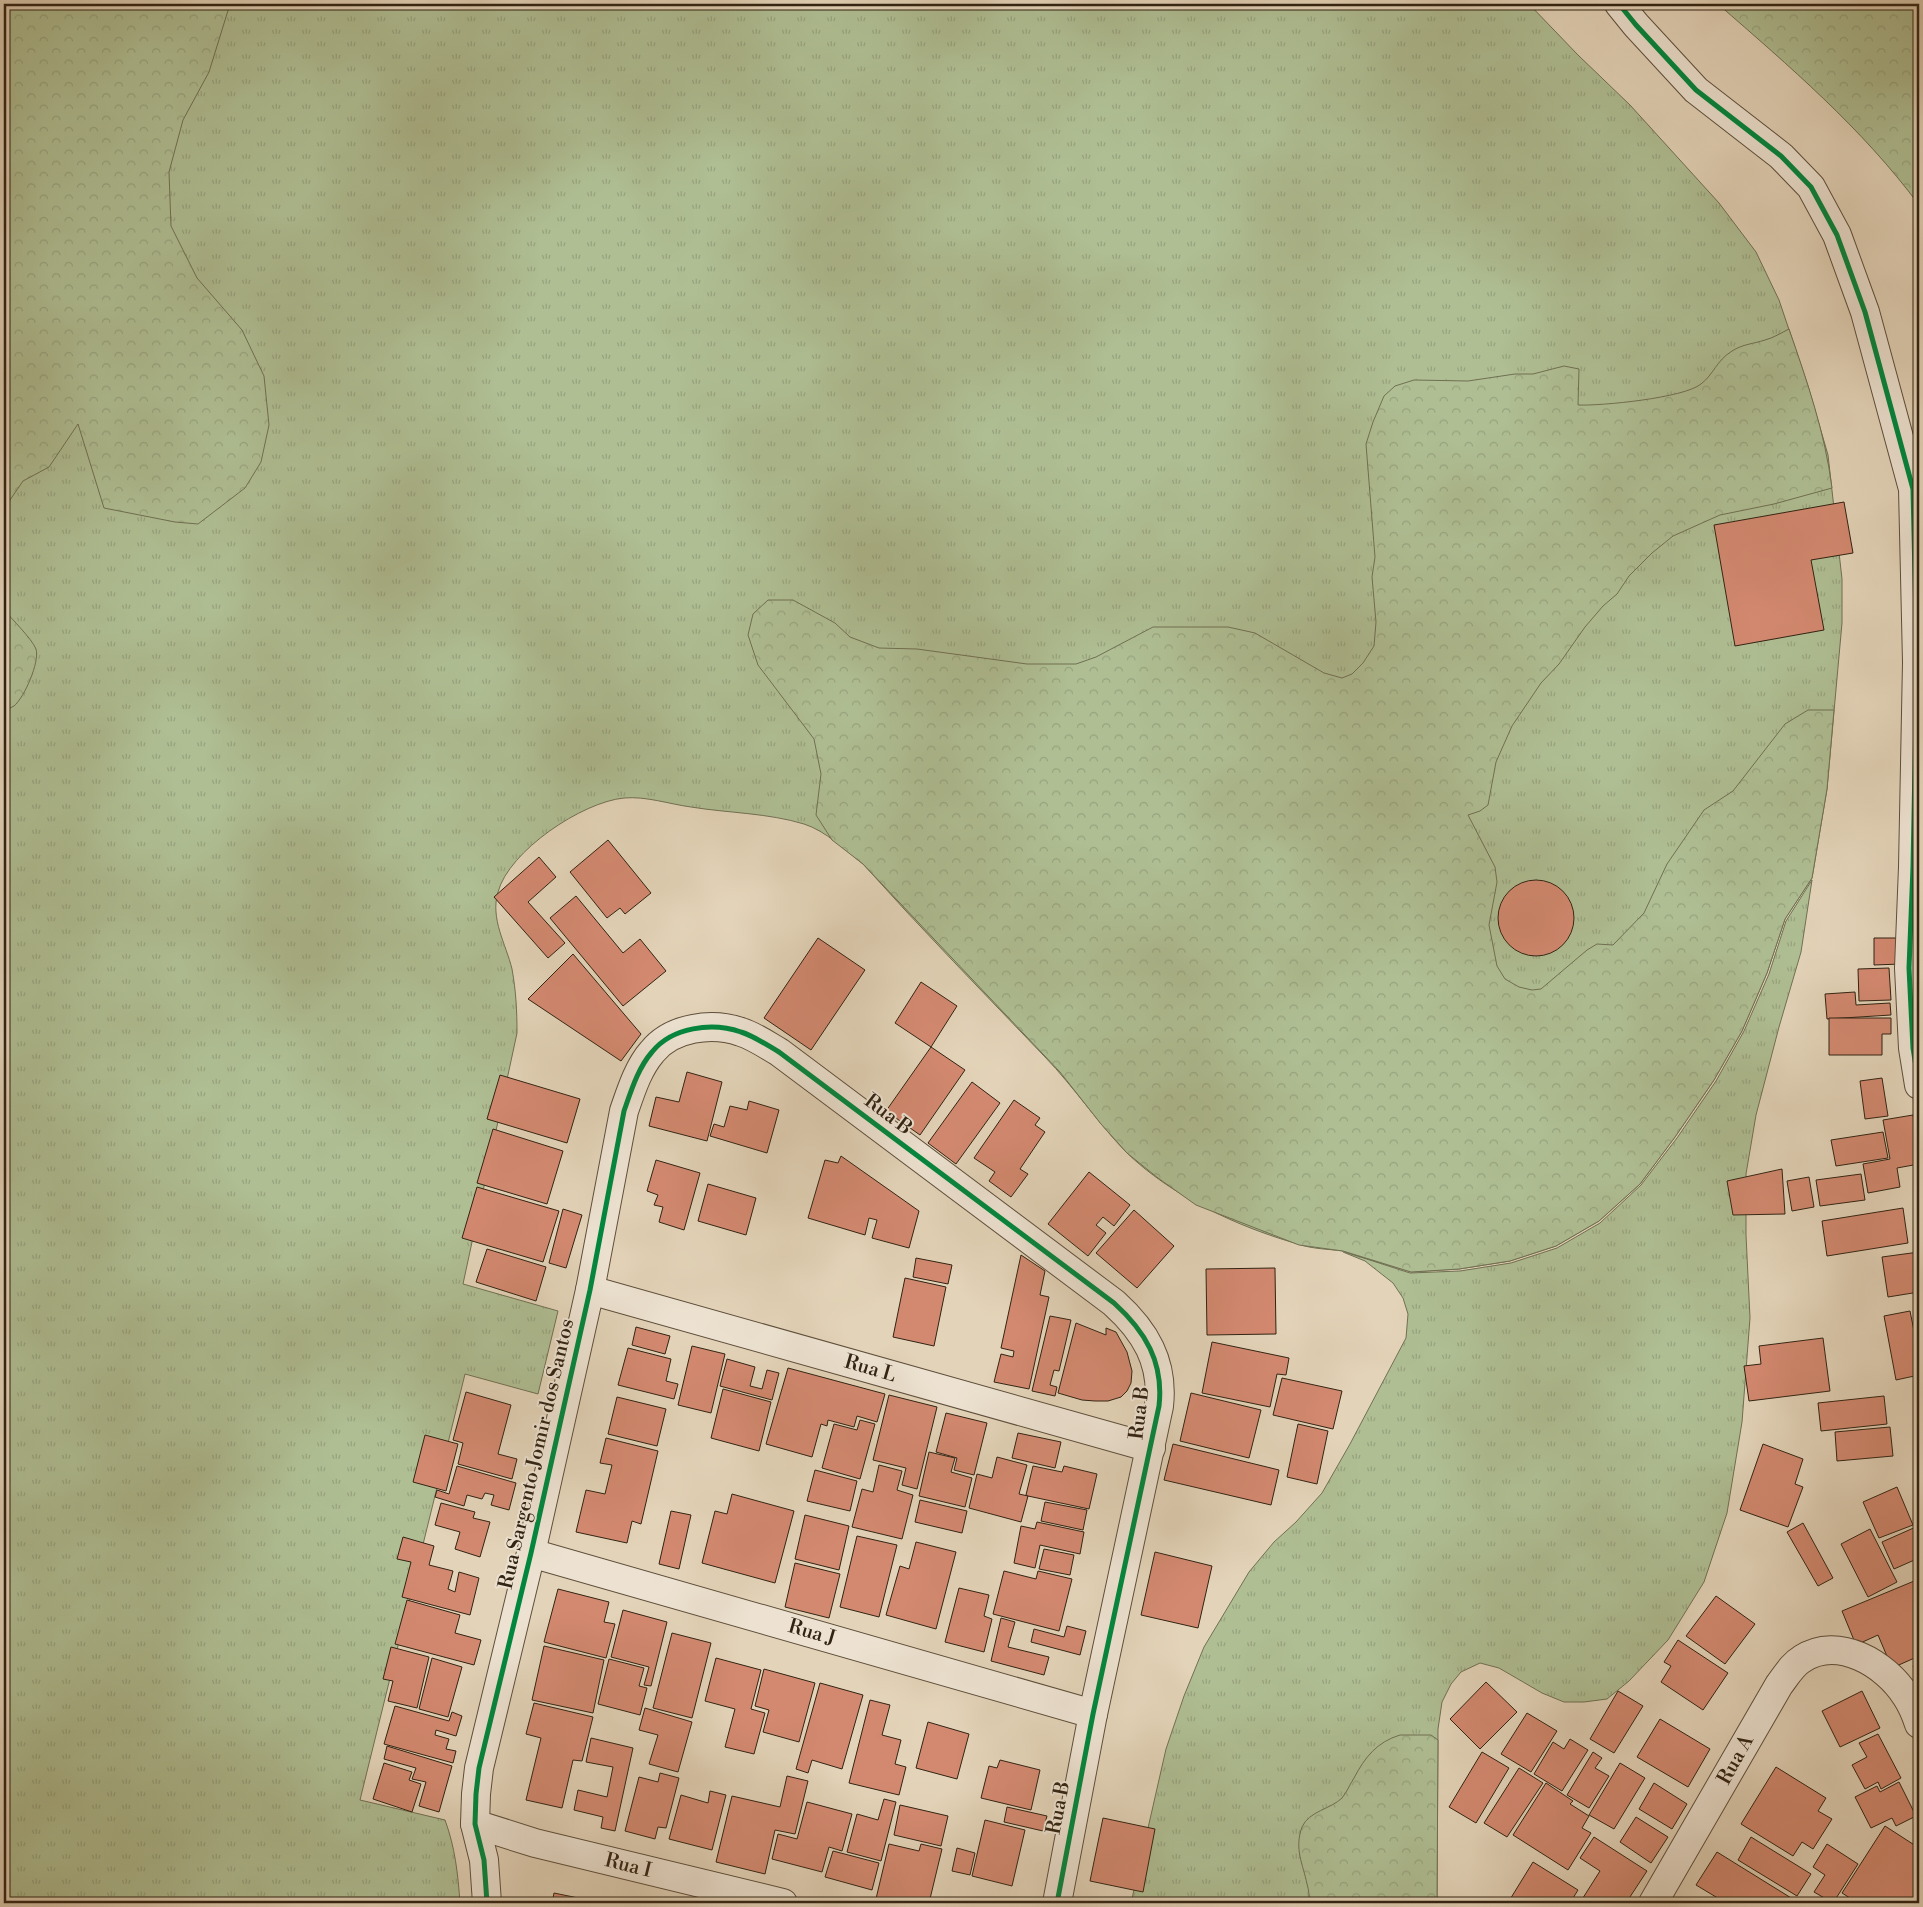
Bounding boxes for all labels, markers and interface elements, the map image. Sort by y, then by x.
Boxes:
street label: Rua B [859,1089,917,1141]
street label: Rua Sargento Jomir dos Santos [494,1317,580,1591]
street label: Rua L [841,1350,899,1388]
street label: Rua B [1124,1385,1156,1441]
street label: Rua J [785,1614,839,1652]
street label: Rua A [1712,1730,1760,1789]
street label: Rua B [1042,1779,1076,1837]
street label: Rua I [602,1848,654,1884]

